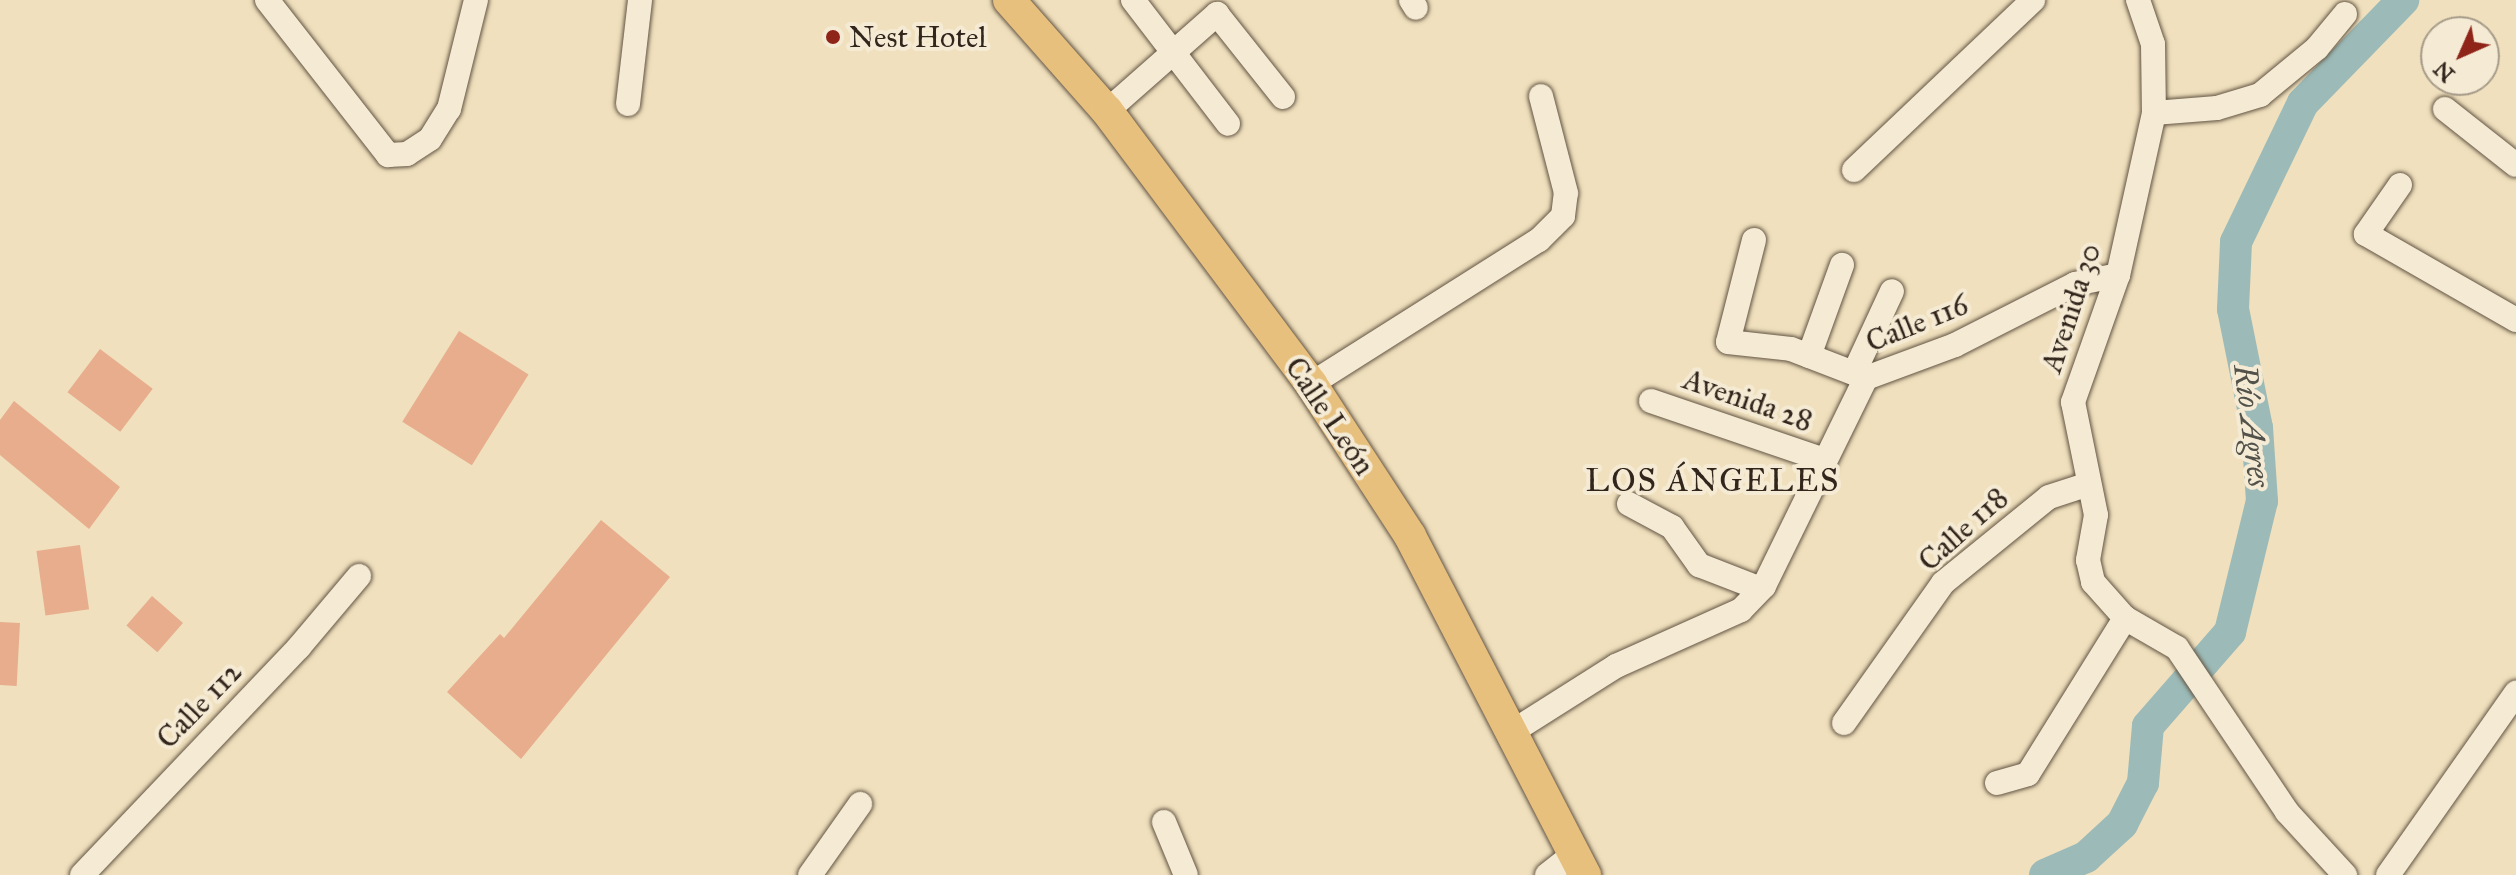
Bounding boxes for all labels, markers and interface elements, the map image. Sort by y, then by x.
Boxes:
north arrow [2420,16,2500,96]
place label: Nest Hotel [849,19,987,55]
marker: Nest Hotel [824,28,842,46]
text: N [2428,56,2460,88]
street label: Avenida 30 [2033,239,2109,377]
street label: Calle 116 [1861,286,1973,360]
street label: Calle León [1277,350,1383,482]
street label: Avenida 28 [1678,361,1818,439]
water label: Río Agres [2224,362,2278,490]
district label: LOS ÁNGELES [1586,462,1840,500]
street label: Calle 118 [1911,480,2015,578]
street label: Calle 112 [149,654,249,756]

